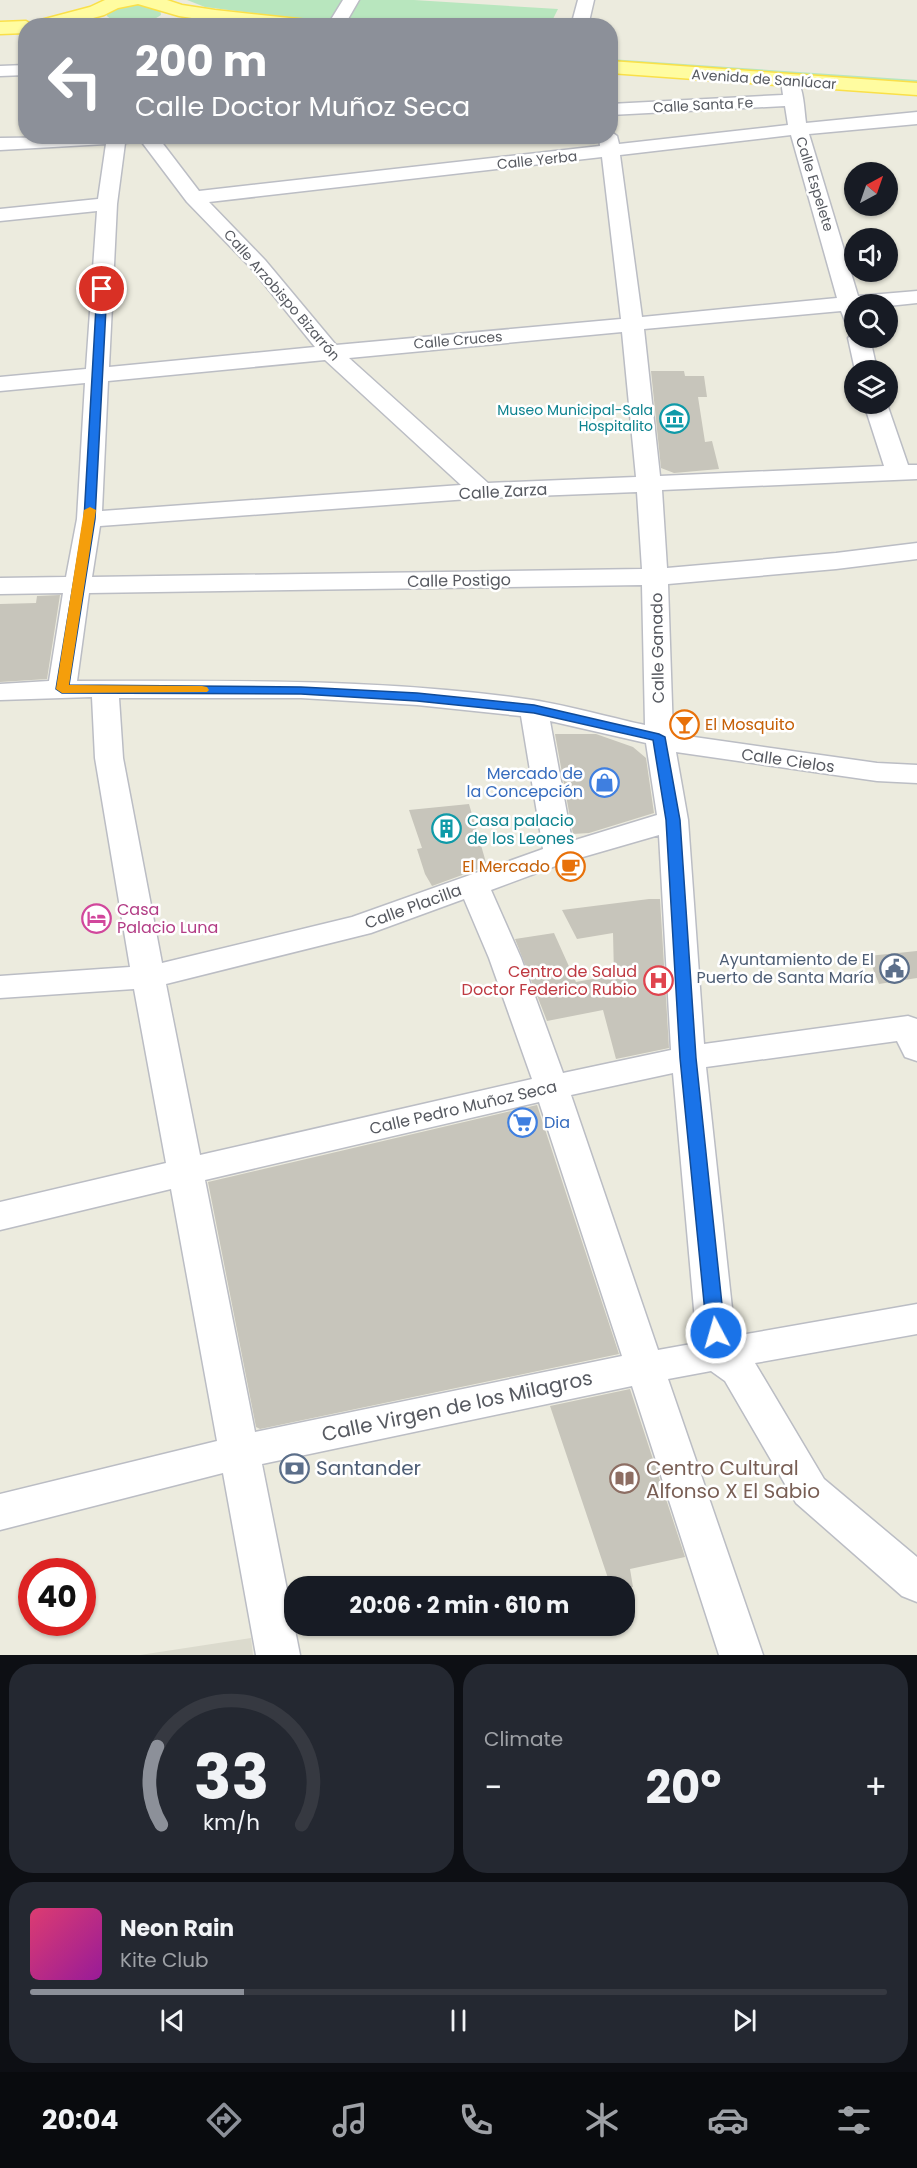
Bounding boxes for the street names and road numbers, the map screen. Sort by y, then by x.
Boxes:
street label: Avenida de Sanlúcar [691,64,837,94]
street label: Calle Santa Fe [652,92,754,118]
street label: Calle Espelete [791,134,839,234]
street label: Calle Yerba [496,146,578,174]
street label: Calle Arzobispo Bizarrón [219,225,345,365]
street label: Calle Cruces [413,326,503,354]
street label: Calle Zarza [458,478,548,505]
street label: Calle Postigo [407,568,511,593]
street label: Calle Ganado [645,592,670,703]
street label: Calle Cielos [740,743,836,778]
street label: Calle Placilla [362,878,465,935]
street label: Calle Pedro Muñoz Seca [367,1075,559,1140]
street label: Calle Virgen de los Milagros [319,1364,595,1448]

